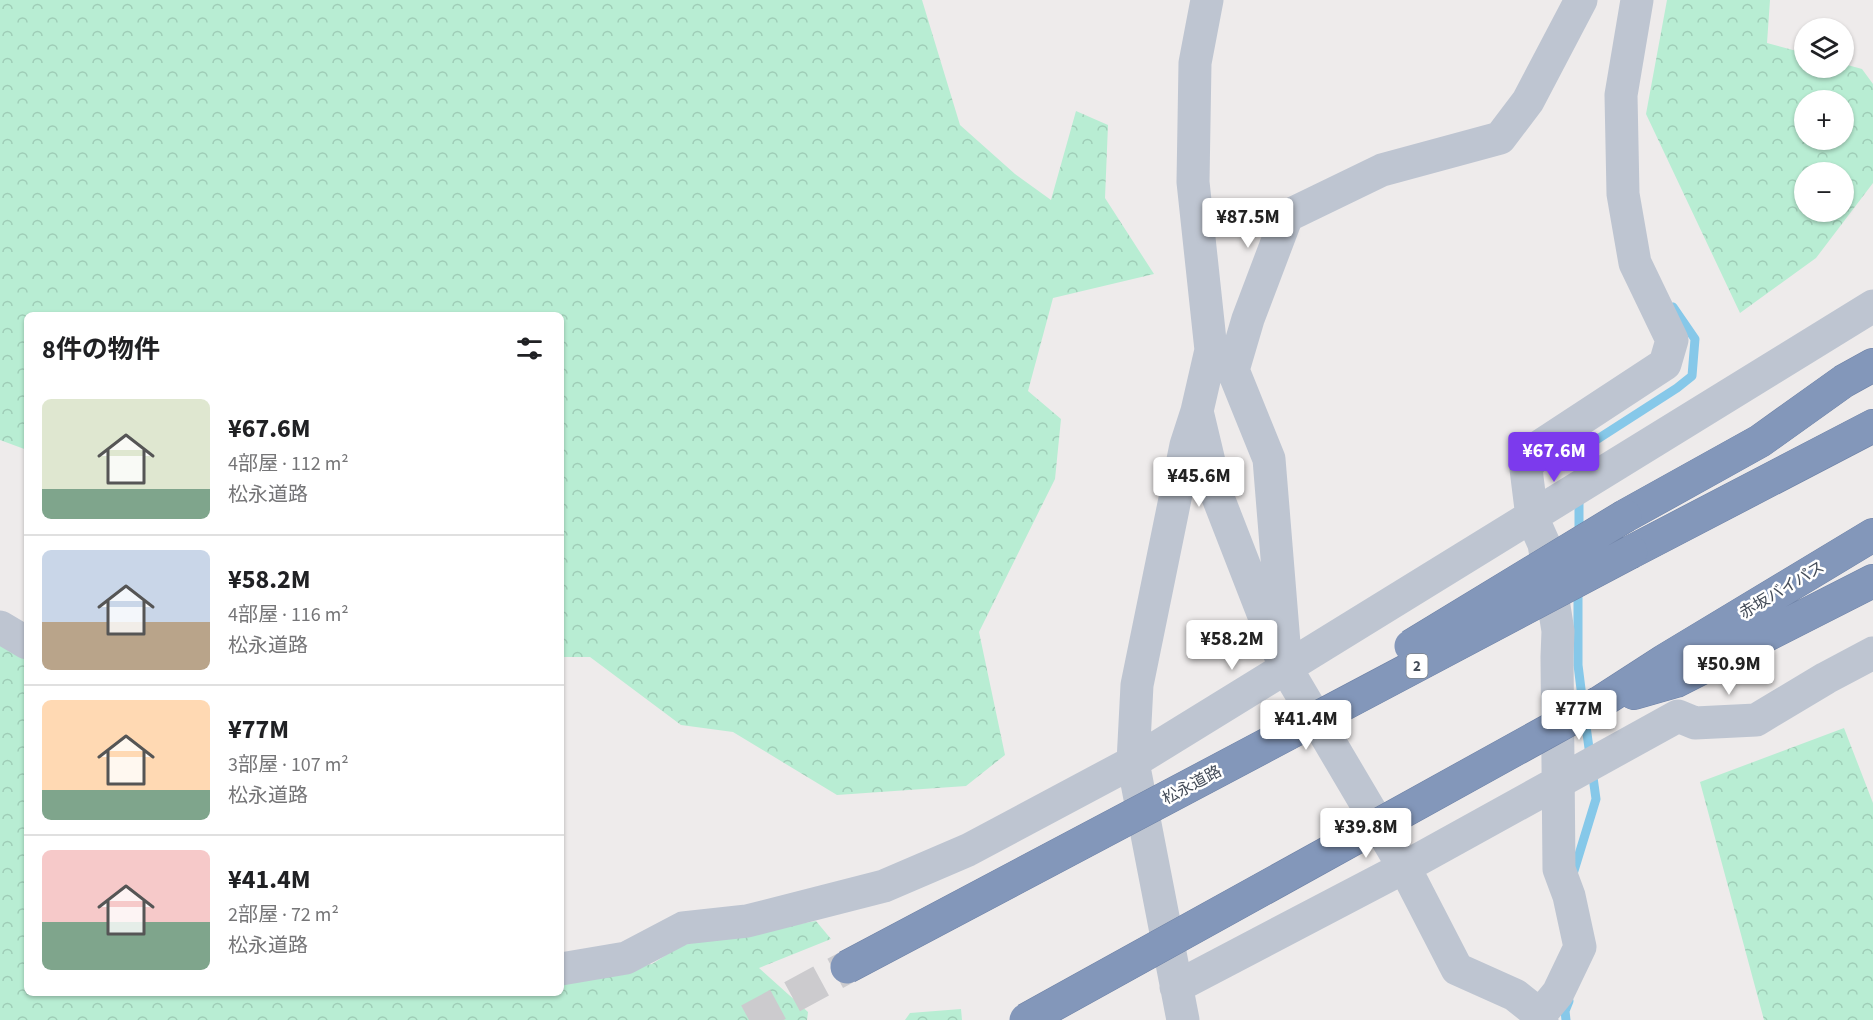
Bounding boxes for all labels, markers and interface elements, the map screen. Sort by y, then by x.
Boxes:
map controls [1794,18,1854,222]
button: layers [1794,18,1854,78]
button: + [1794,90,1854,150]
button: − [1794,162,1854,222]
pin: ¥87.5M [1199,198,1297,249]
text: ¥87.5M [1216,203,1280,231]
text: 8件の物件 [42,331,160,368]
icon: filters [513,332,546,365]
text: ¥67.6M [228,410,311,447]
icon: home [90,423,162,495]
pin: ¥67.6M [1505,432,1603,483]
text: ¥67.6M [1522,437,1586,465]
text: 4部屋 · 112 m² [228,450,349,478]
pin: ¥45.6M [1150,457,1248,508]
text: ¥45.6M [1167,462,1231,490]
text: 松永道路 [228,481,308,509]
street label: 赤坂バイパス [1735,556,1829,624]
text: ¥58.2M [228,561,311,598]
icon: home [90,574,162,646]
text: 4部屋 · 116 m² [228,601,349,629]
pin: ¥58.2M [1183,620,1281,671]
text: ¥58.2M [1200,625,1264,653]
text: 松永道路 [228,632,308,660]
pin: ¥50.9M [1680,645,1778,696]
text: ¥50.9M [1697,650,1761,678]
road number: 2 [1406,654,1428,678]
pin: ¥77M [1543,690,1615,741]
text: ¥77M [1556,695,1602,723]
pin: ¥41.4M [1257,700,1355,751]
text: ¥41.4M [1274,705,1338,733]
text: ¥77M [228,711,289,748]
icon: home [90,724,162,796]
text: 3部屋 · 107 m² [228,751,349,779]
street label: 松永道路 [1159,760,1225,810]
text: 松永道路 [228,782,308,810]
pin: ¥39.8M [1317,808,1415,859]
text: ¥39.8M [1334,813,1398,841]
text: ¥41.4M [228,861,311,898]
icon: home [90,874,162,946]
text: 2部屋 · 72 m² [228,901,339,929]
text: 松永道路 [228,932,308,960]

